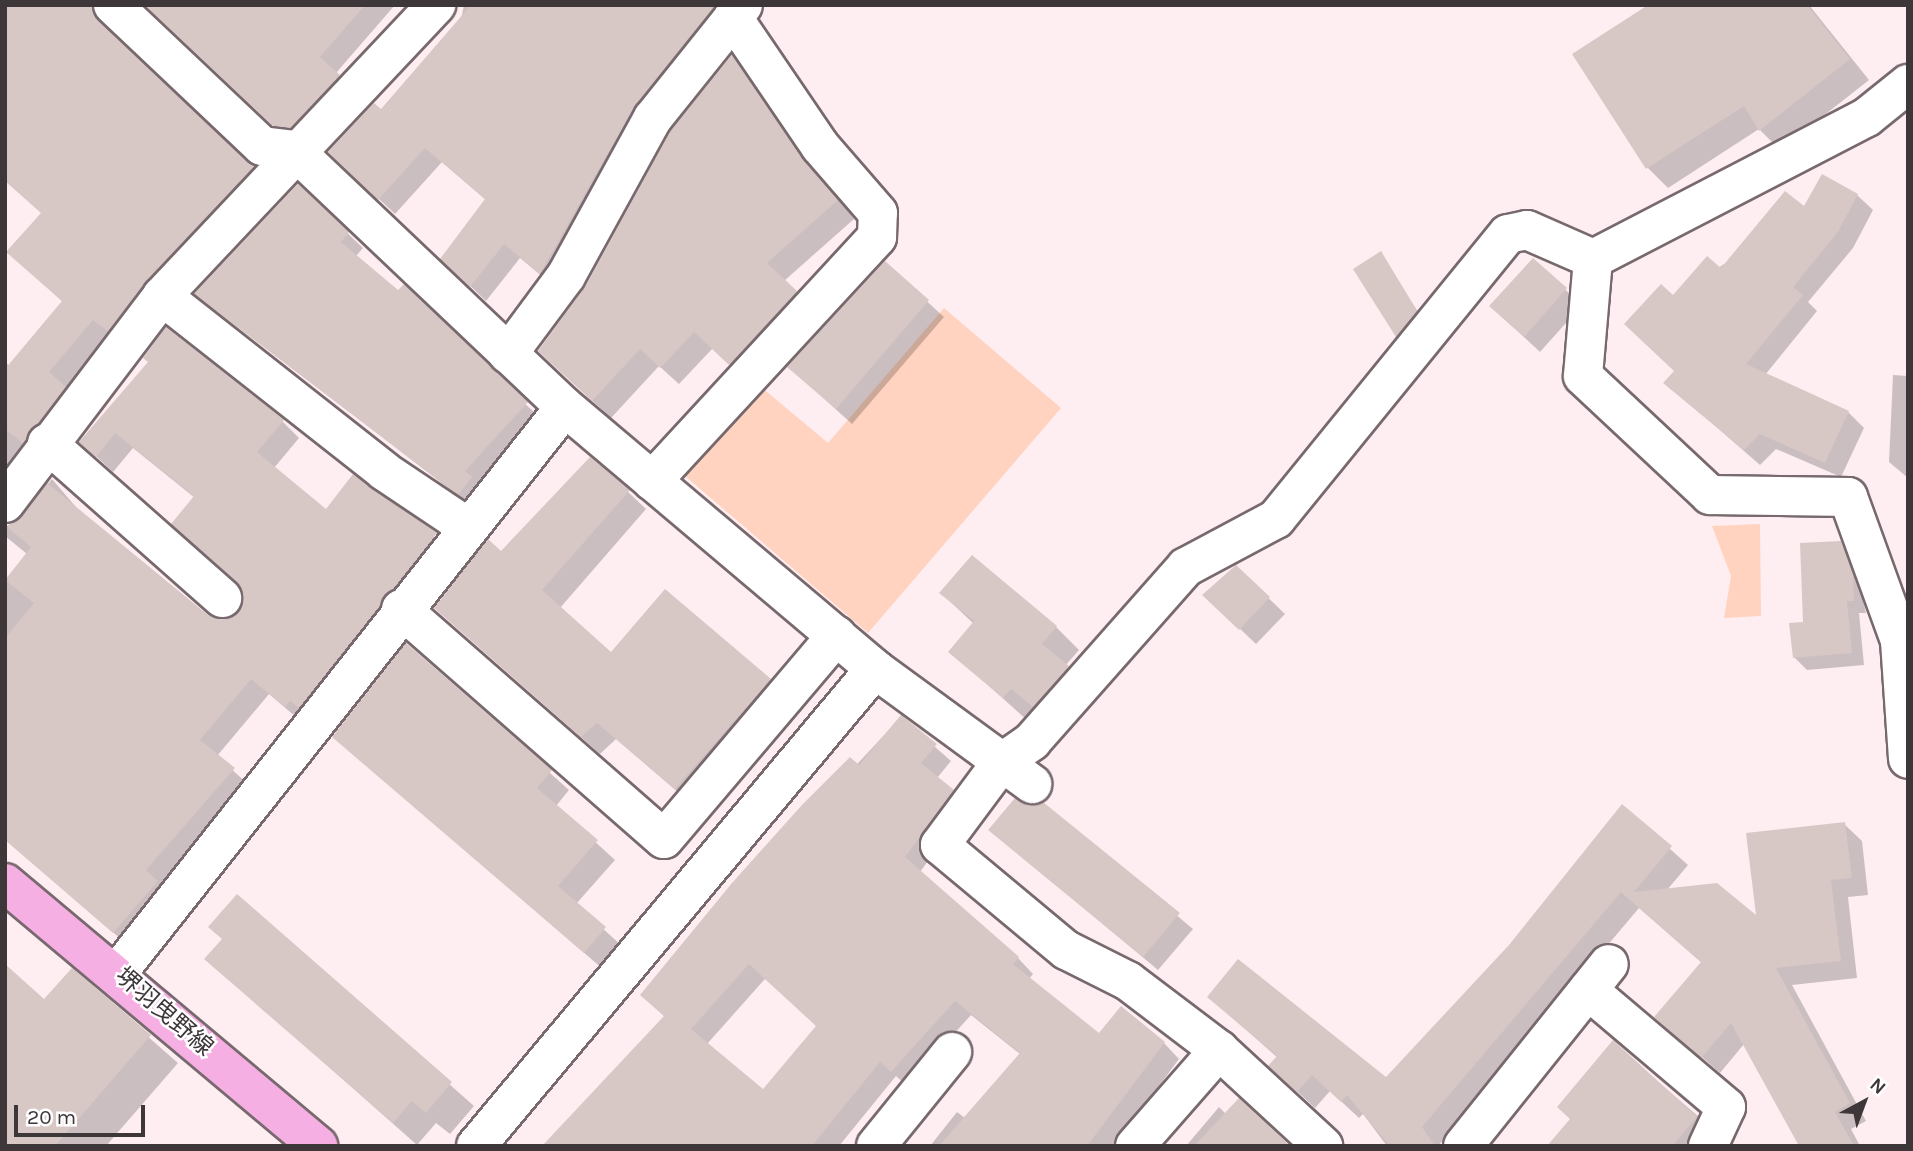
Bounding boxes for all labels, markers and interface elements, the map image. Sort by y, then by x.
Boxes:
street label: 堺羽曳野線 [109,962,219,1062]
north arrow [1829,1067,1899,1137]
text: N [1865,1073,1890,1099]
scale bar [18,1092,149,1136]
text: 20 m [27,1105,76,1129]

